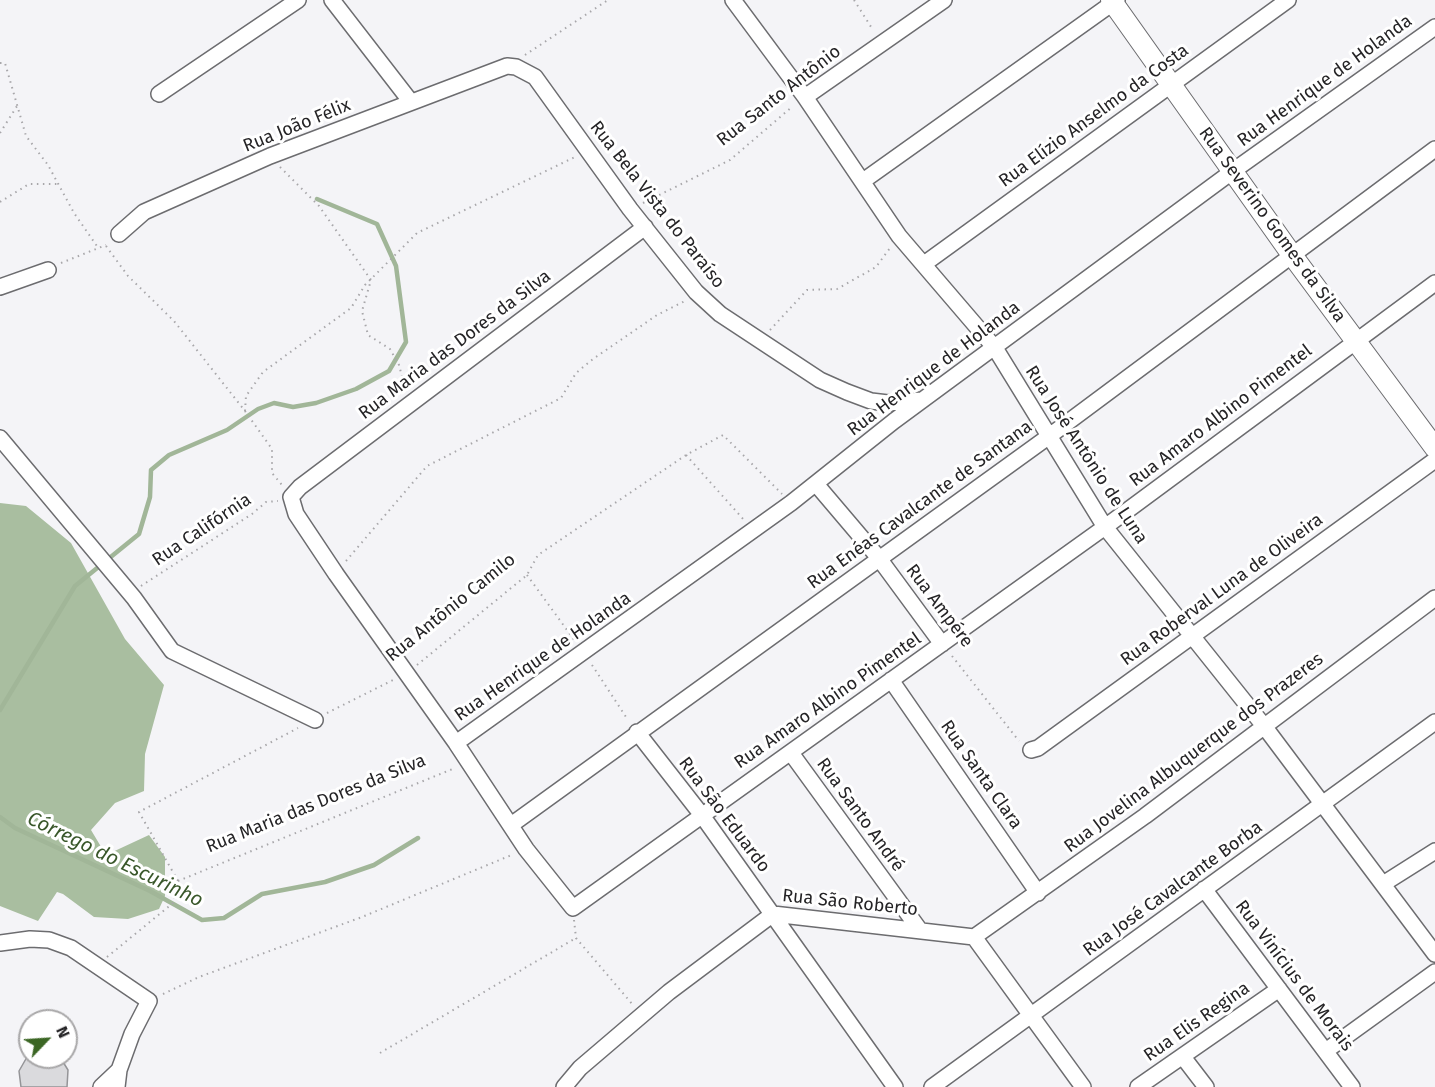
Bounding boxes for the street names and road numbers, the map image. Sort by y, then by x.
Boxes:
street label: Rua Henrique de Holanda [1233,10,1417,152]
street label: Rua Elízio Anselmo da Costa [995,40,1193,192]
street label: Rua Santo Antônio [713,41,845,151]
street label: Rua João Félix [240,95,354,157]
street label: Rua Bela Vista do Paraíso [585,117,729,293]
street label: Rua Severino Gomes da Silva [1194,123,1350,327]
street label: Rua Maria das Dores da Silva [355,266,555,424]
street label: Rua Henrique de Holanda [843,297,1025,441]
street label: Rua Amaro Albino Pimentel [1125,340,1317,492]
street label: Rua José Antônio de Luna [1020,362,1152,548]
street label: Rua Enéas Cavalcante de Santana [803,416,1037,594]
street label: Rua Califórnia [148,489,256,571]
street label: Rua Roberval Luna de Oliveira [1117,509,1327,671]
street label: Rua Antônio Camilo [382,549,520,667]
street label: Rua Ampére [901,560,977,652]
street label: Rua Henrique de Holanda [451,588,635,726]
street label: Rua Amaro Albino Pimentel [730,628,926,774]
street label: Rua Jovelina Albuquerque dos Prazeres [1060,648,1328,858]
street label: Rua Santa Clara [935,716,1027,834]
street label: Rua Maria das Dores da Silva [203,750,429,858]
street label: Rua São Eduardo [674,753,774,877]
street label: Rua Santo André [811,754,909,876]
street label: Rua José Cavalcante Borba [1079,817,1267,961]
street label: Rua São Roberto [781,885,919,921]
street label: Rua Vinícius de Morais [1230,896,1358,1056]
street label: Rua Elis Regina [1140,978,1254,1066]

